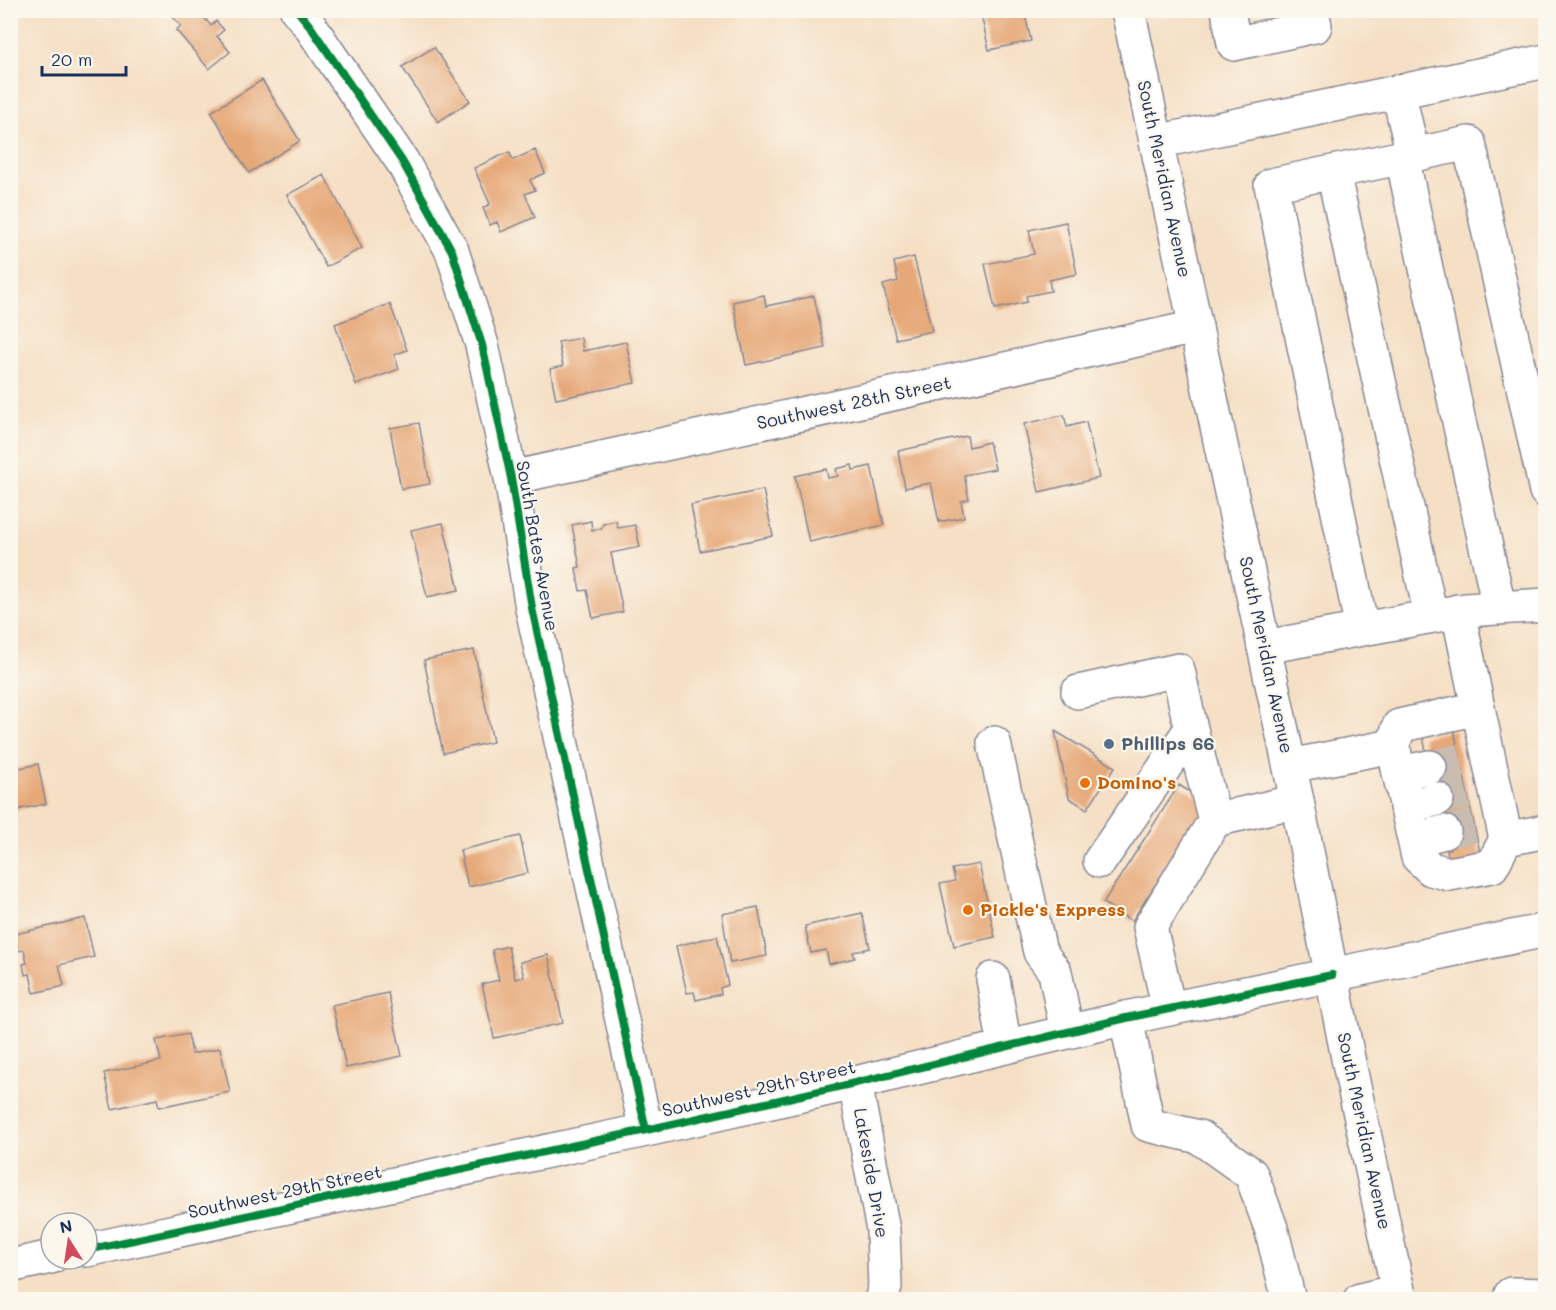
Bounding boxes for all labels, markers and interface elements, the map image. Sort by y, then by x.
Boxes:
scale bar [42,39,126,77]
text: 20 m [51,47,92,71]
street label: South Meridian Avenue [1132,78,1198,279]
street label: Southwest 28th Street [754,370,953,434]
street label: South Bates Avenue [511,459,565,633]
street label: South Meridian Avenue [1234,554,1300,755]
place label: Phillips 66 [1121,731,1214,755]
marker: Phillips 66 [1102,737,1116,751]
place label: Domino's [1097,770,1176,794]
marker: Domino's [1078,776,1092,790]
place label: Pickle's Express [980,897,1125,921]
marker: Pickle's Express [961,903,975,917]
street label: South Meridian Avenue [1332,1030,1398,1231]
street label: Southwest 29th Street [660,1054,858,1122]
street label: Lakeside Drive [849,1106,895,1240]
street label: Southwest 29th Street [185,1159,384,1223]
north arrow [39,1211,99,1271]
text: N [58,1214,74,1237]

